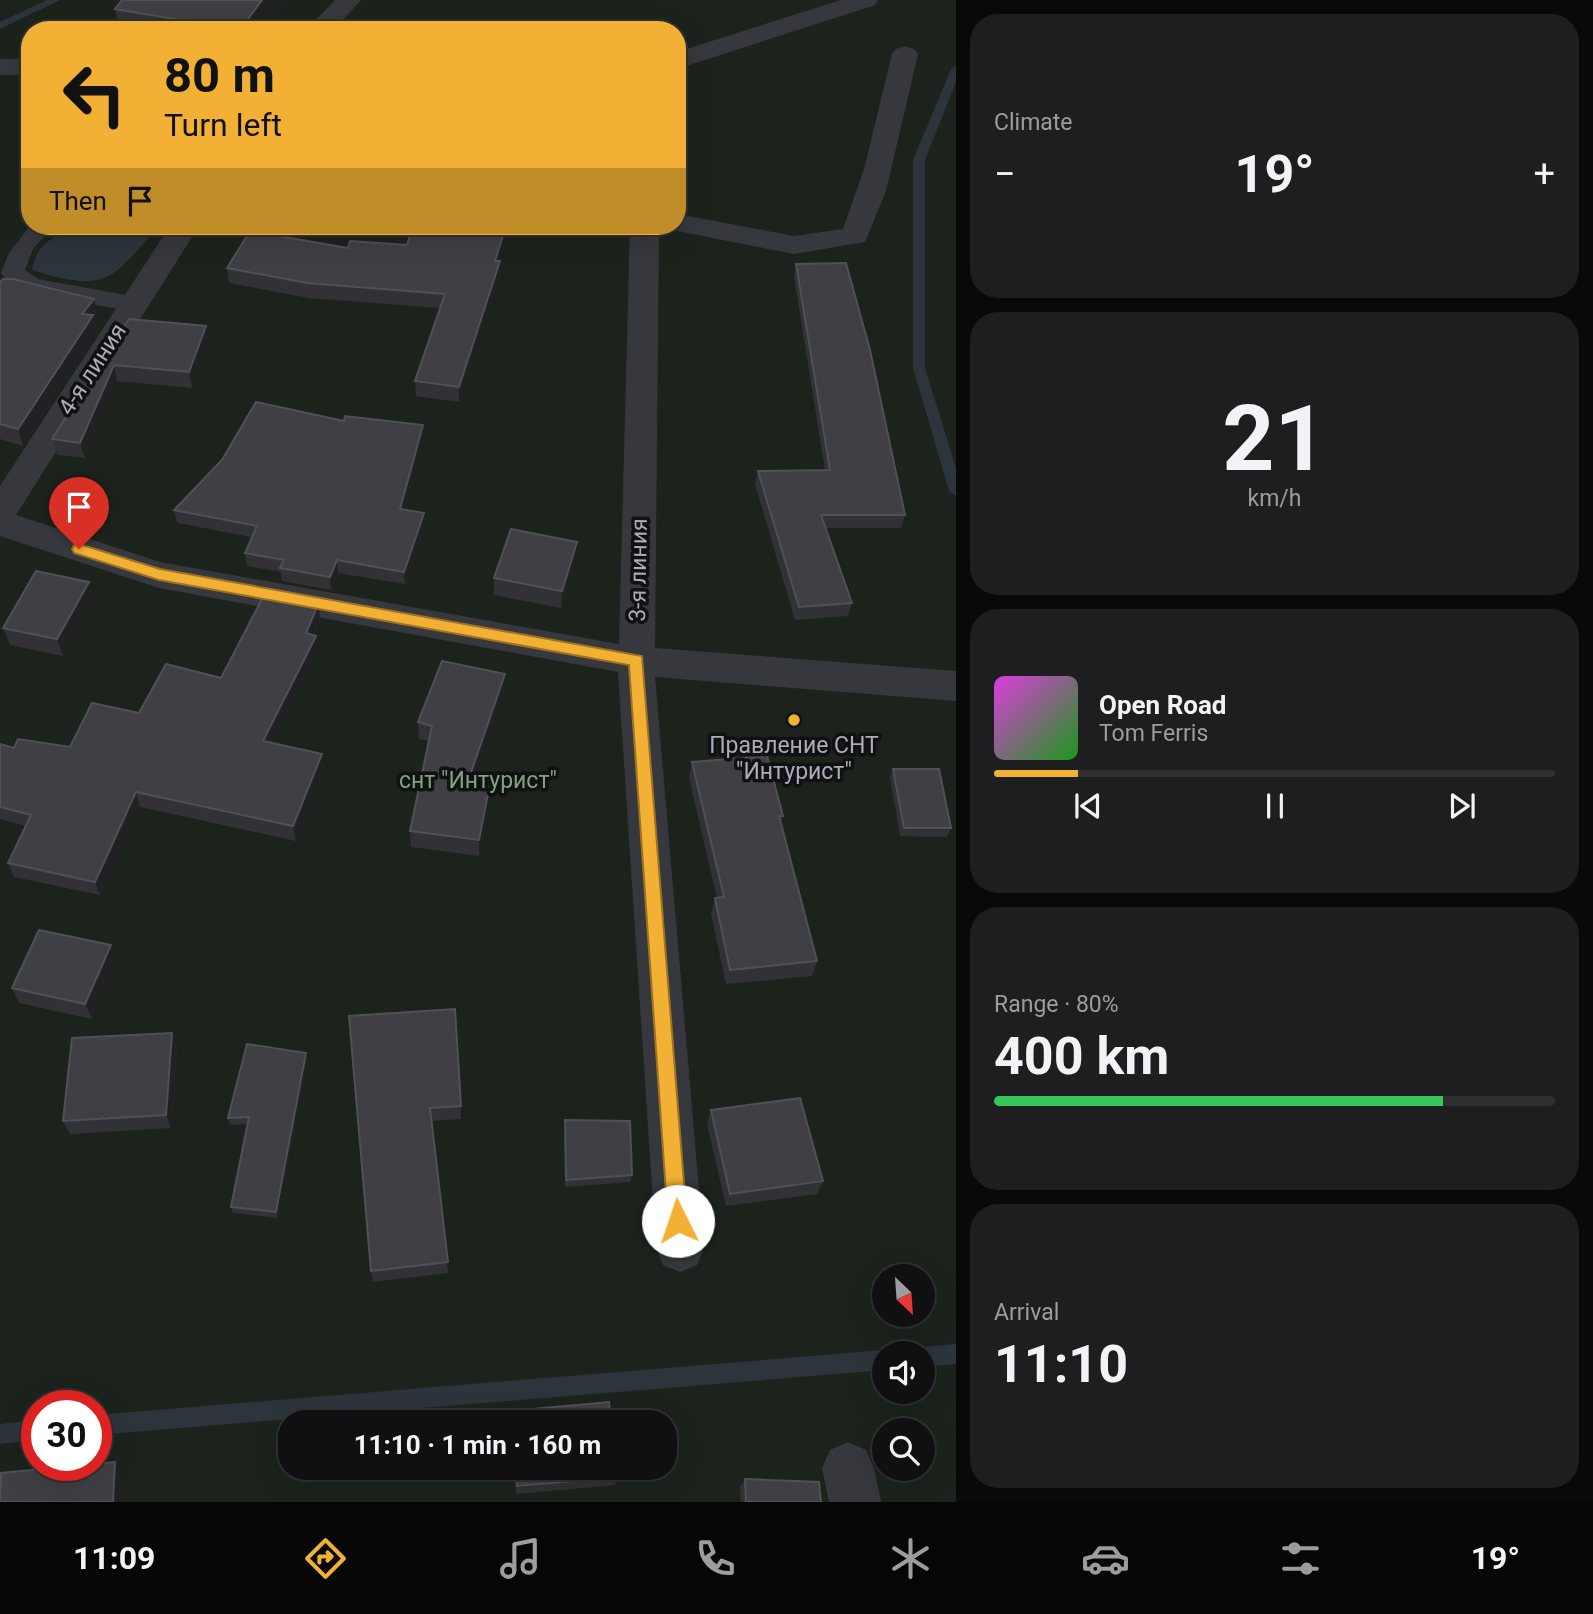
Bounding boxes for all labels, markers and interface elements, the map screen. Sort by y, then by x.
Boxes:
text: 80 m [164,47,275,104]
icon: left [49,49,140,140]
text: Turn left [164,106,282,144]
text: Climate [994,109,1073,136]
text: 19° [1235,144,1315,205]
text: − [994,152,1016,196]
text: + [1533,152,1555,196]
icon: arrive [121,182,159,220]
text: Then [49,186,107,216]
street label: 4-я линия [53,319,132,420]
text: 21 [1222,386,1327,492]
pin [49,477,109,549]
text: km/h [1248,485,1302,512]
icon: arrive [60,488,98,526]
street label: 3-я линия [624,518,653,622]
text: Open Road [1099,690,1227,720]
marker: Правление СНТ "Интурист" [786,712,802,728]
text: Tom Ferris [1099,720,1208,747]
place label: Правление СНТ "Интурист" [709,732,879,785]
park label: снт "Интурист" [399,767,557,794]
icon: previous [1069,787,1107,825]
icon: pause [1256,787,1294,825]
icon: next [1443,787,1481,825]
text: Range · 80% [994,991,1119,1018]
text: 400 km [994,1026,1169,1087]
position arrow [641,1184,715,1258]
north arrow [872,1264,934,1326]
map controls [872,1264,935,1481]
text: Arrival [994,1299,1059,1326]
text: 11:10 [994,1334,1128,1395]
button: sound [872,1341,935,1404]
speed limit sign: 30 [21,1390,112,1481]
button: search [872,1418,935,1481]
text: 11:10 · 1 min · 160 m [354,1430,601,1460]
icon: directions [301,1534,350,1583]
icon: music [496,1534,545,1583]
icon: phone [691,1534,740,1583]
icon: climate [886,1534,935,1583]
icon: car [1081,1534,1130,1583]
icon: filters [1276,1534,1325,1583]
text: 11:09 [73,1539,155,1577]
text: 19° [1471,1539,1520,1577]

